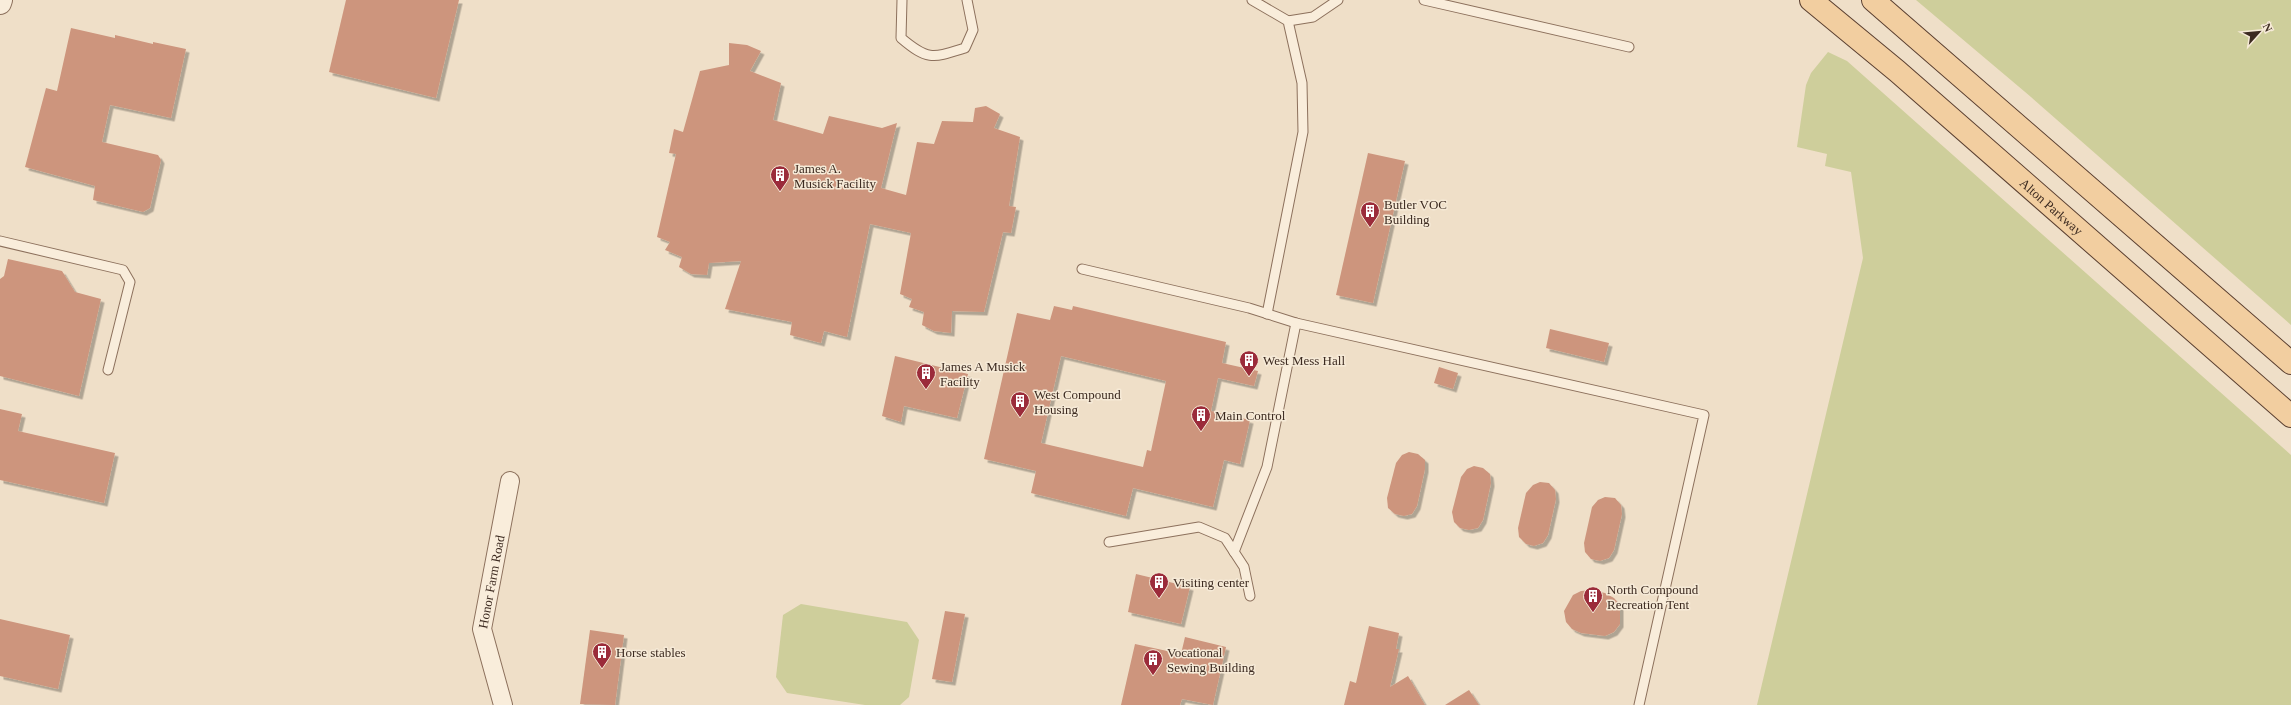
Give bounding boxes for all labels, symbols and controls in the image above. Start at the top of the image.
north arrow [2239,12,2279,52]
text: N [2261,21,2275,34]
place label: James A. Musick Facility [794,161,876,191]
building icon: James A. Musick Facility [769,164,791,192]
street label: Alton Parkway [2017,175,2086,238]
place label: Butler VOC Building [1384,197,1447,227]
building icon: Butler VOC Building [1359,200,1381,228]
building icon: West Mess Hall [1238,349,1260,377]
place label: West Mess Hall [1263,353,1345,368]
place label: James A Musick Facility [940,359,1026,389]
building icon: James A Musick Facility [915,362,937,390]
place label: West Compound Housing [1034,387,1121,417]
building icon: West Compound Housing [1009,390,1031,418]
building icon: Main Control [1190,404,1212,432]
place label: Main Control [1215,408,1286,423]
street label: Honor Farm Road [475,533,507,630]
building icon: Visiting center [1148,571,1170,599]
place label: Visiting center [1173,575,1250,590]
place label: North Compound Recreation Tent [1607,582,1699,612]
building icon: North Compound Recreation Tent [1582,585,1604,613]
building icon: Horse stables [591,641,613,669]
place label: Horse stables [616,645,686,660]
place label: Vocational Sewing Building [1167,645,1255,675]
building icon: Vocational Sewing Building [1142,648,1164,676]

